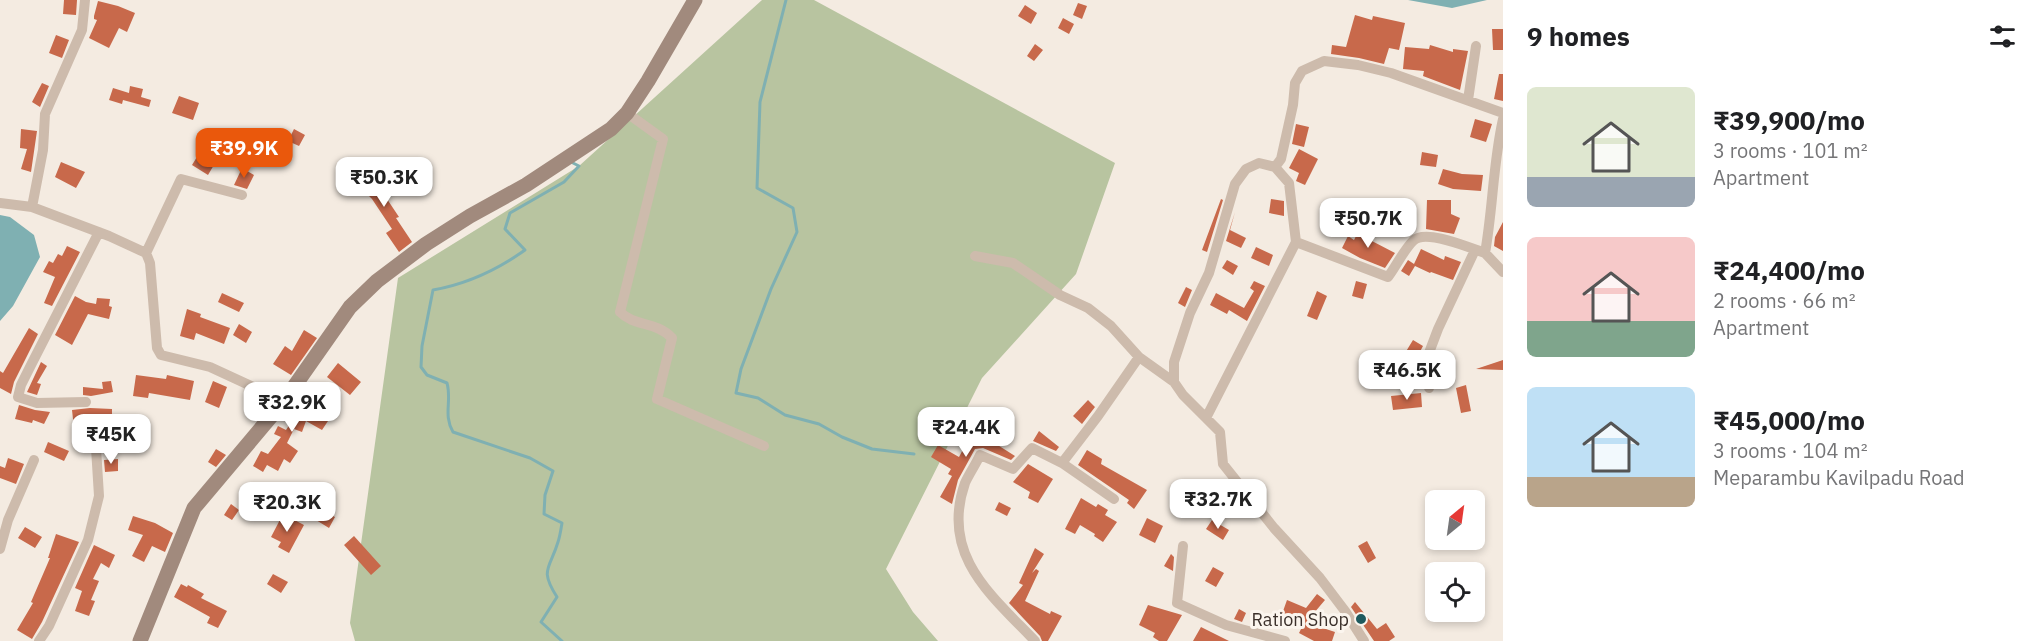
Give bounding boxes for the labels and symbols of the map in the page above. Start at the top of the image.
pin: ₹39.9K [195,128,293,179]
pin: ₹50.3K [335,157,433,208]
pin: ₹50.7K [1319,198,1417,249]
pin: ₹46.5K [1358,350,1456,401]
pin: ₹32.9K [243,382,341,433]
pin: ₹24.4K [917,407,1015,458]
pin: ₹45K [75,414,147,465]
pin: ₹32.7K [1169,479,1267,530]
pin: ₹20.3K [238,482,336,533]
north arrow [1425,490,1485,550]
place label: Ration Shop [1251,608,1349,631]
marker: Ration Shop [1354,612,1368,626]

